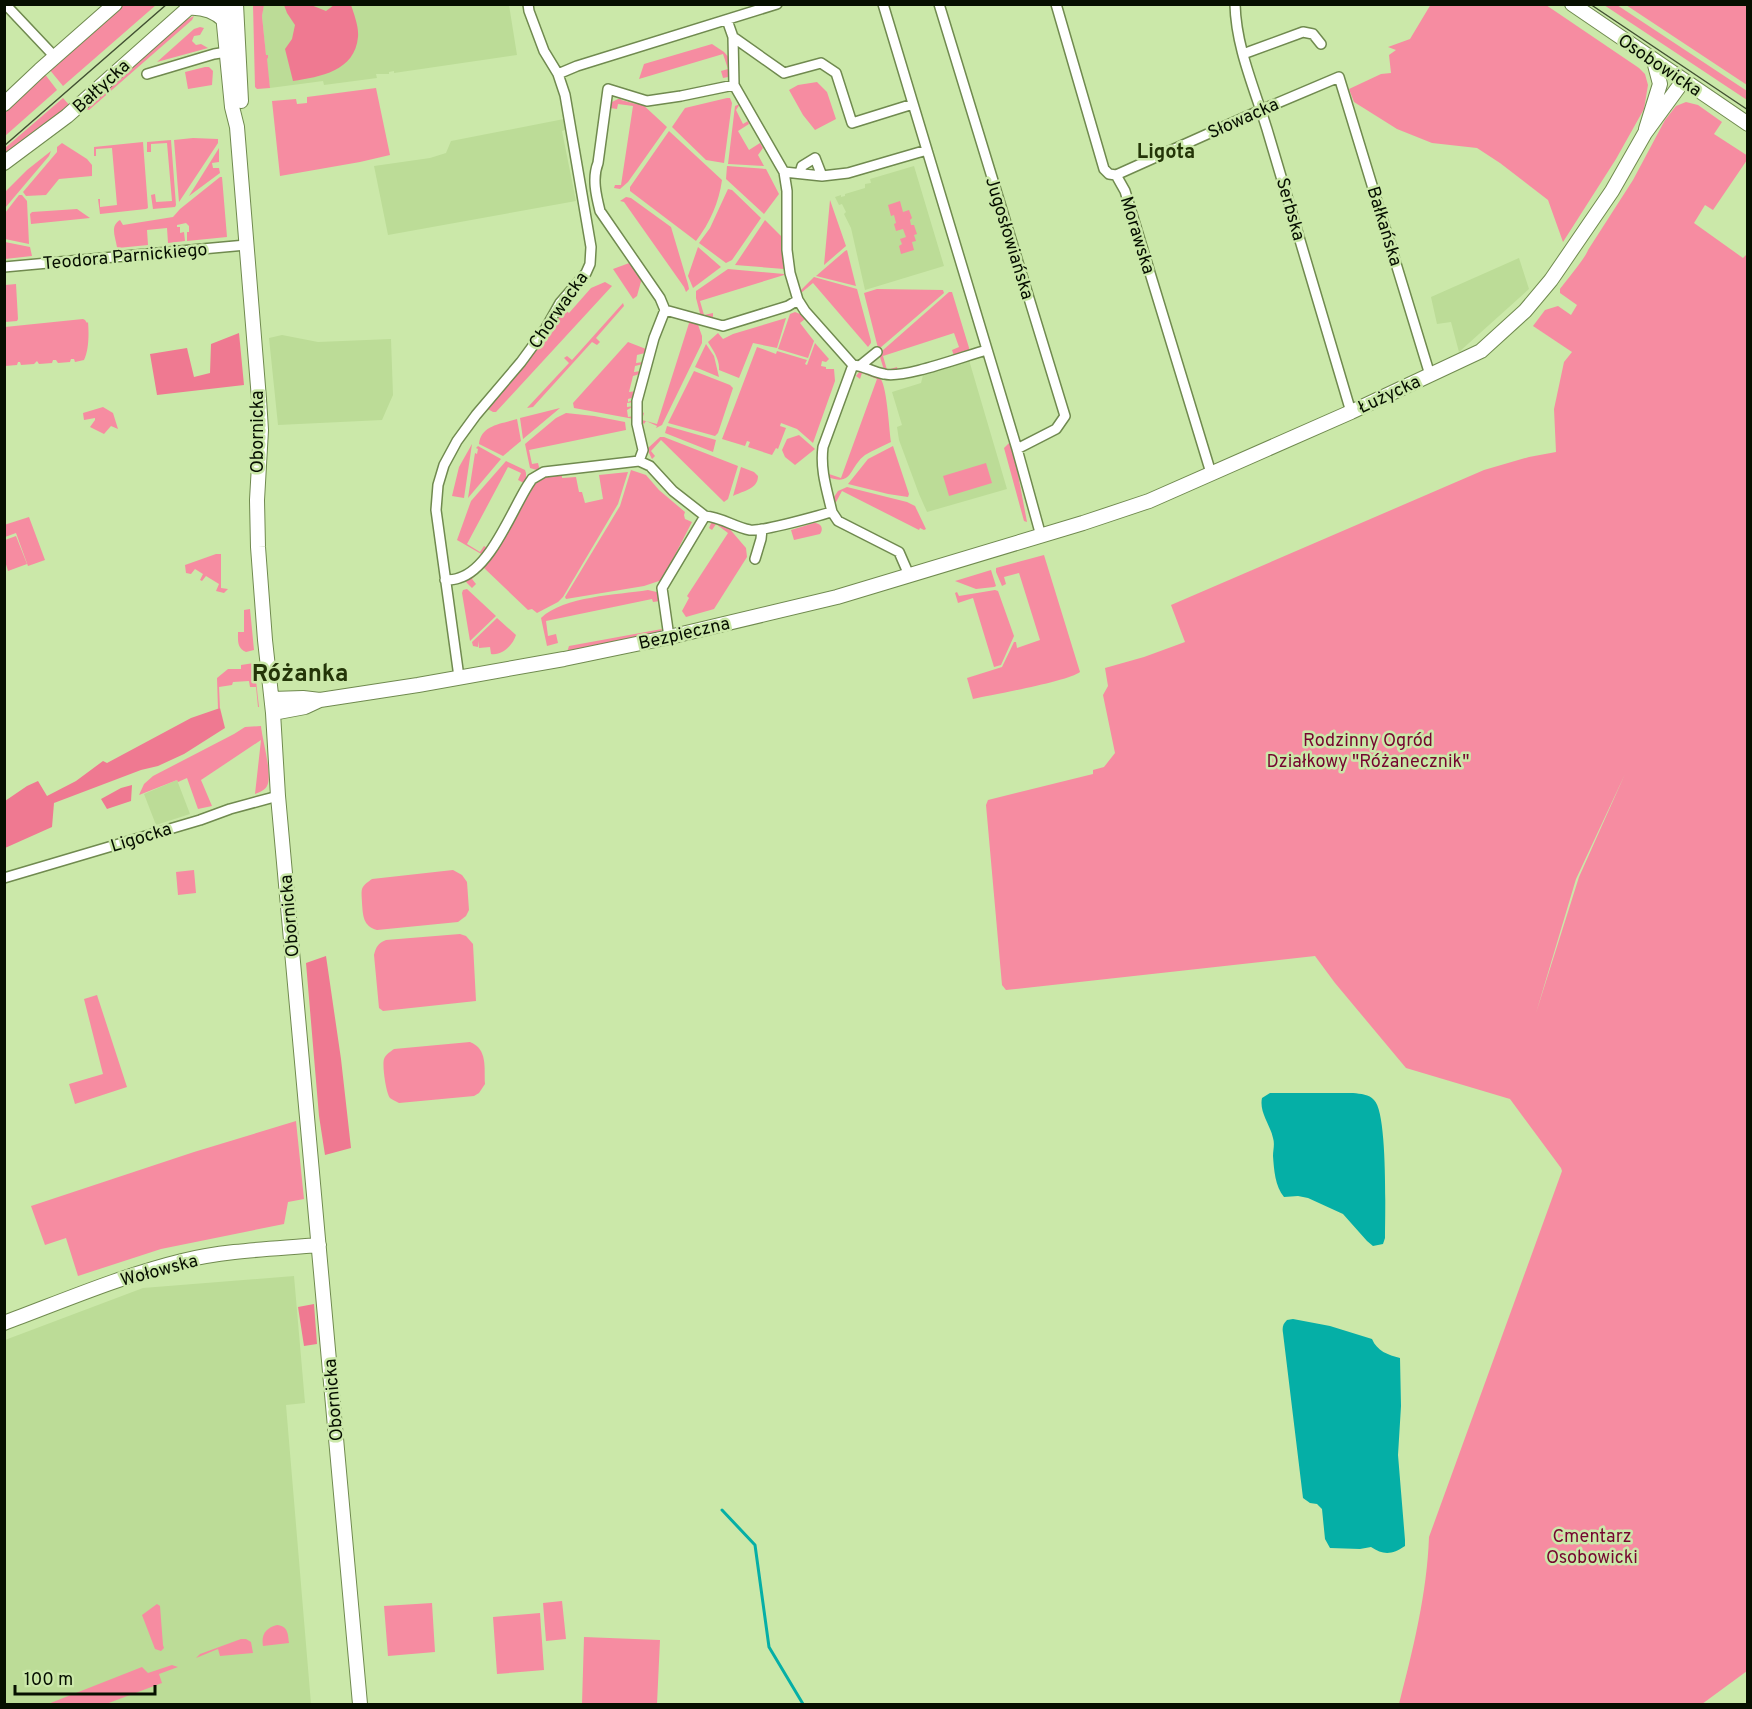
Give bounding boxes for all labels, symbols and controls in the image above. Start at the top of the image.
street label: Osobowicka [1613,30,1705,103]
street label: Bałtycka [68,55,136,119]
street label: Słowacka [1204,94,1283,145]
district label: Ligota [1137,140,1195,166]
street label: Jugosłowiańska [979,174,1038,303]
street label: Serbska [1270,175,1309,243]
street label: Bałkańska [1361,184,1407,269]
street label: Morawska [1114,194,1159,277]
street label: Teodora Parnickiego [42,239,208,276]
street label: Chorwacka [524,268,594,354]
street label: Łużycka [1355,371,1425,420]
street label: Obornicka [247,391,270,473]
street label: Bezpieczna [636,613,732,656]
district label: Różanka [252,660,348,690]
park label: Rodzinny Ogród Działkowy "Różanecznik" [1267,730,1469,774]
street label: Ligocka [108,818,175,859]
street label: Obornicka [275,874,306,958]
street label: Wołowska [118,1250,201,1293]
street label: Obornicka [319,1358,350,1442]
park label: Cmentarz Osobowicki [1546,1526,1638,1570]
scale bar [15,1658,154,1696]
text: 100 m [24,1669,73,1692]

